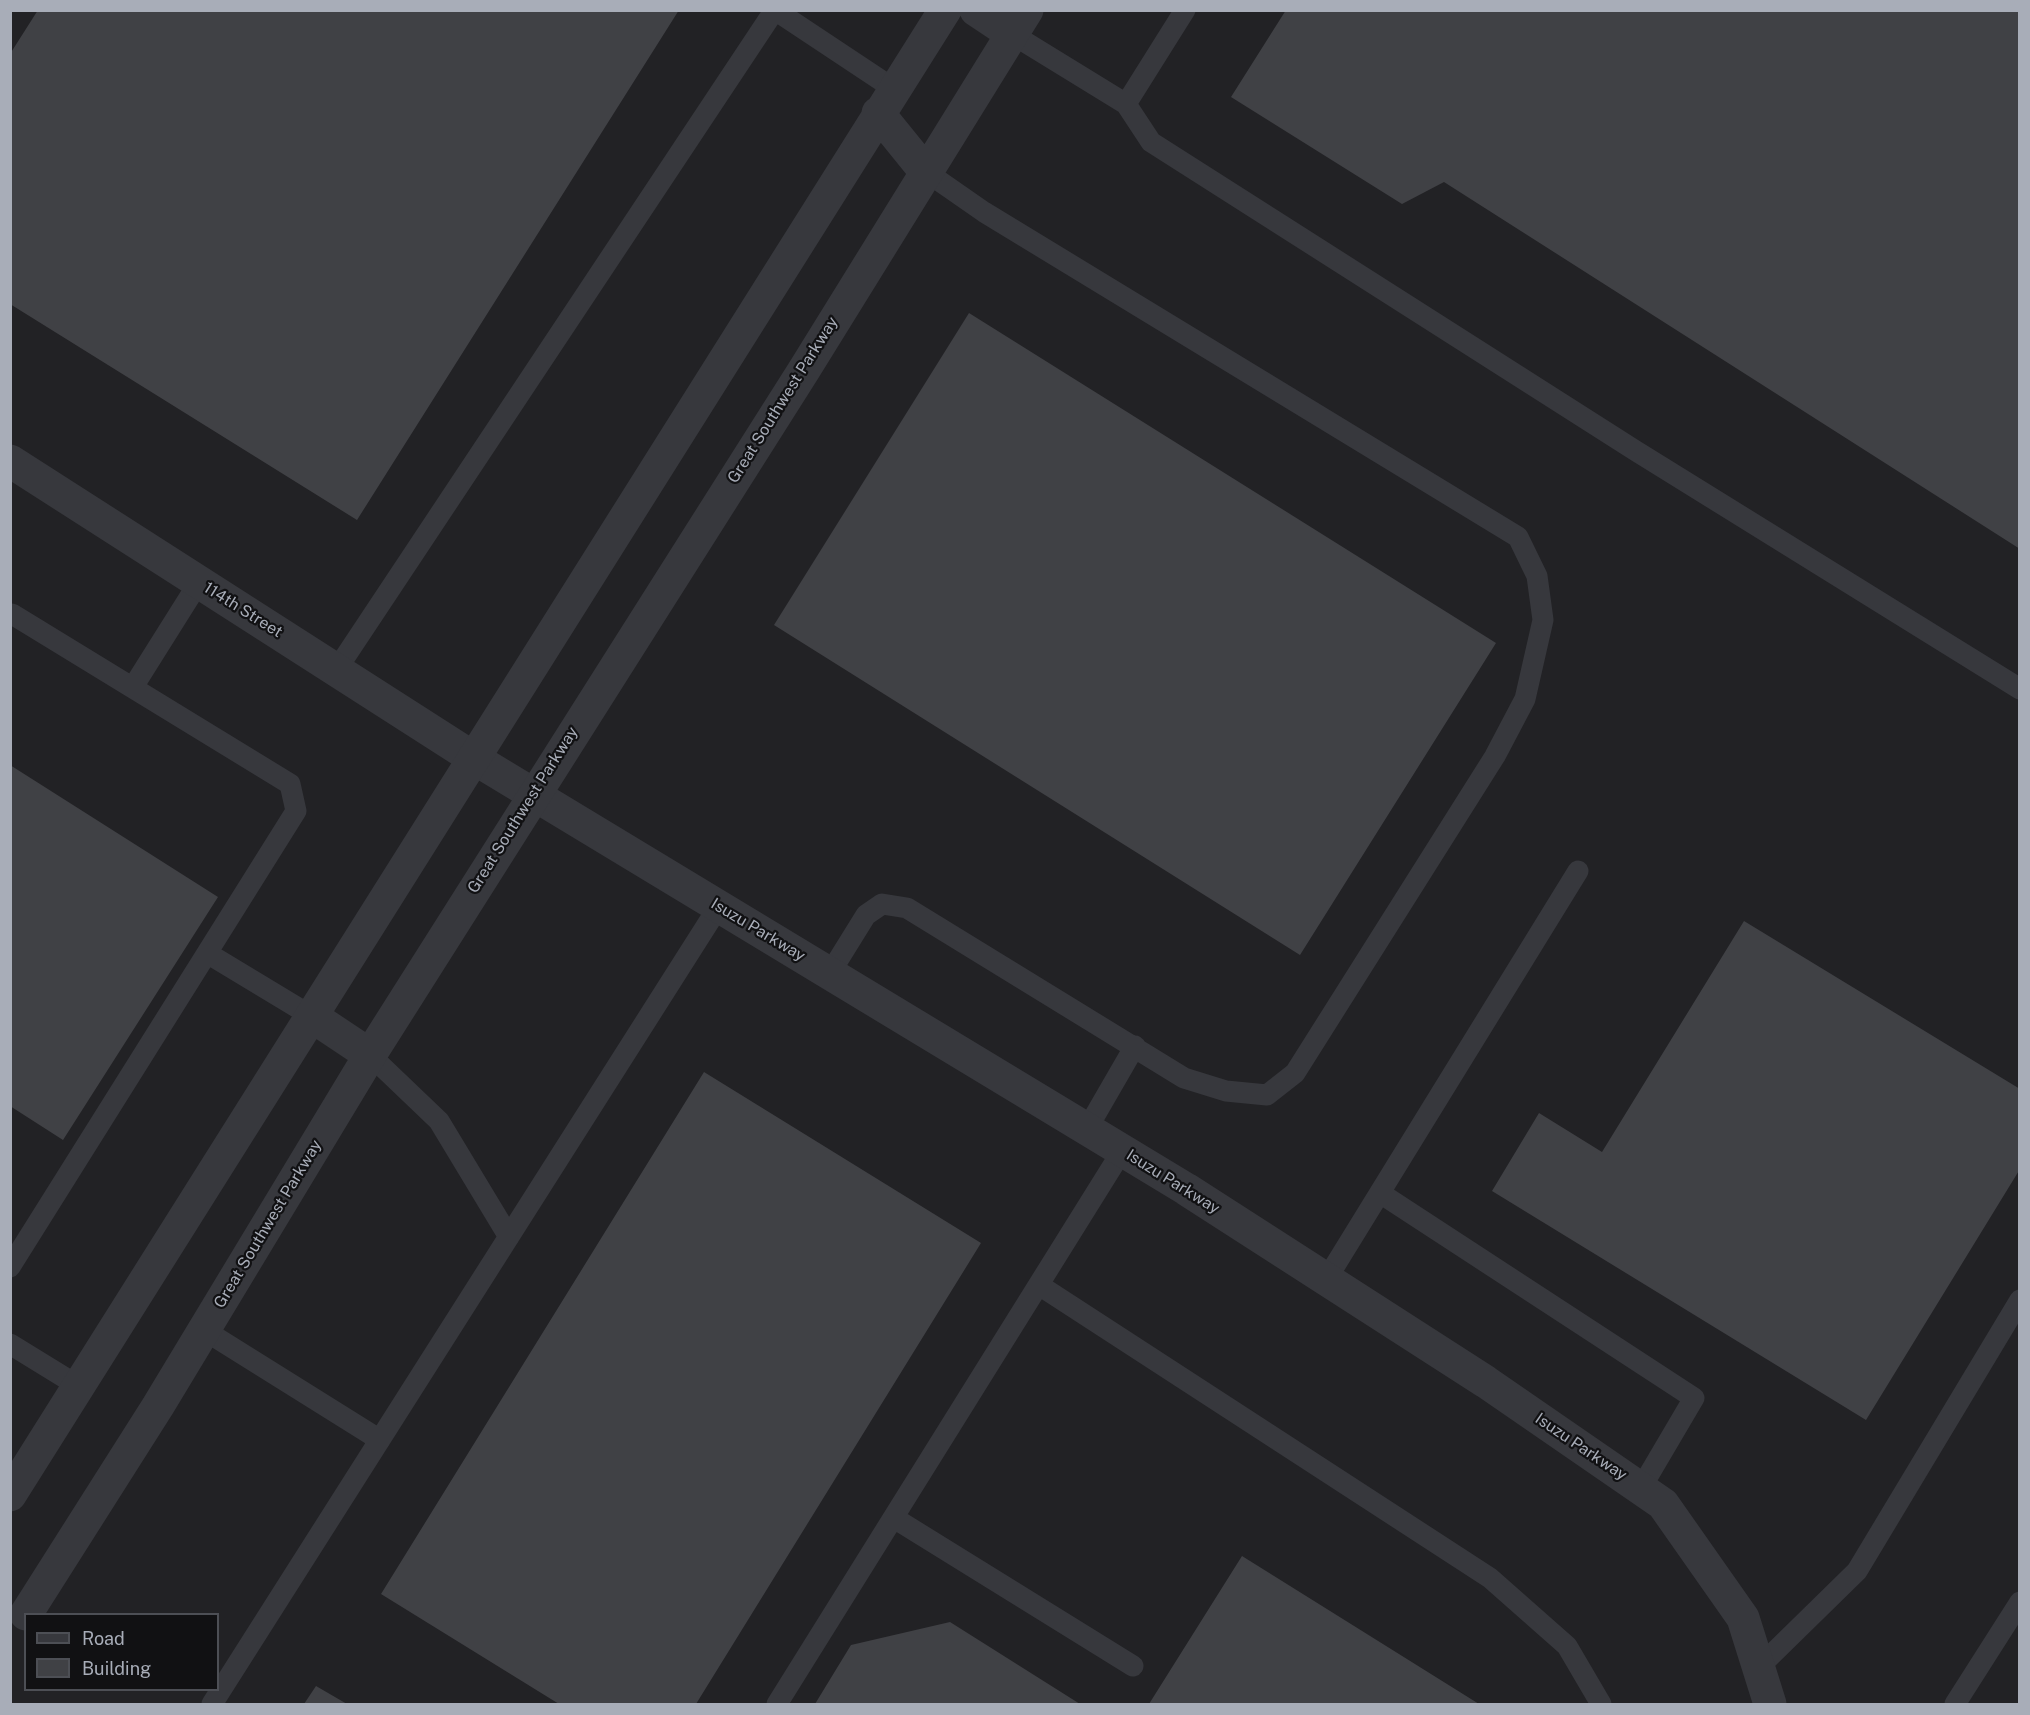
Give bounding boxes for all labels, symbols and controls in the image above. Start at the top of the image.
street label: Great Southwest Parkway [724,313,842,487]
street label: 114th Street [200,578,286,642]
street label: Great Southwest Parkway [464,723,582,897]
street label: Isuzu Parkway [707,894,809,966]
street label: Great Southwest Parkway [210,1136,326,1312]
street label: Isuzu Parkway [1123,1146,1223,1218]
street label: Isuzu Parkway [1531,1409,1631,1485]
legend [24,1613,219,1691]
text: Road [82,1628,125,1649]
text: Building [82,1658,151,1679]

